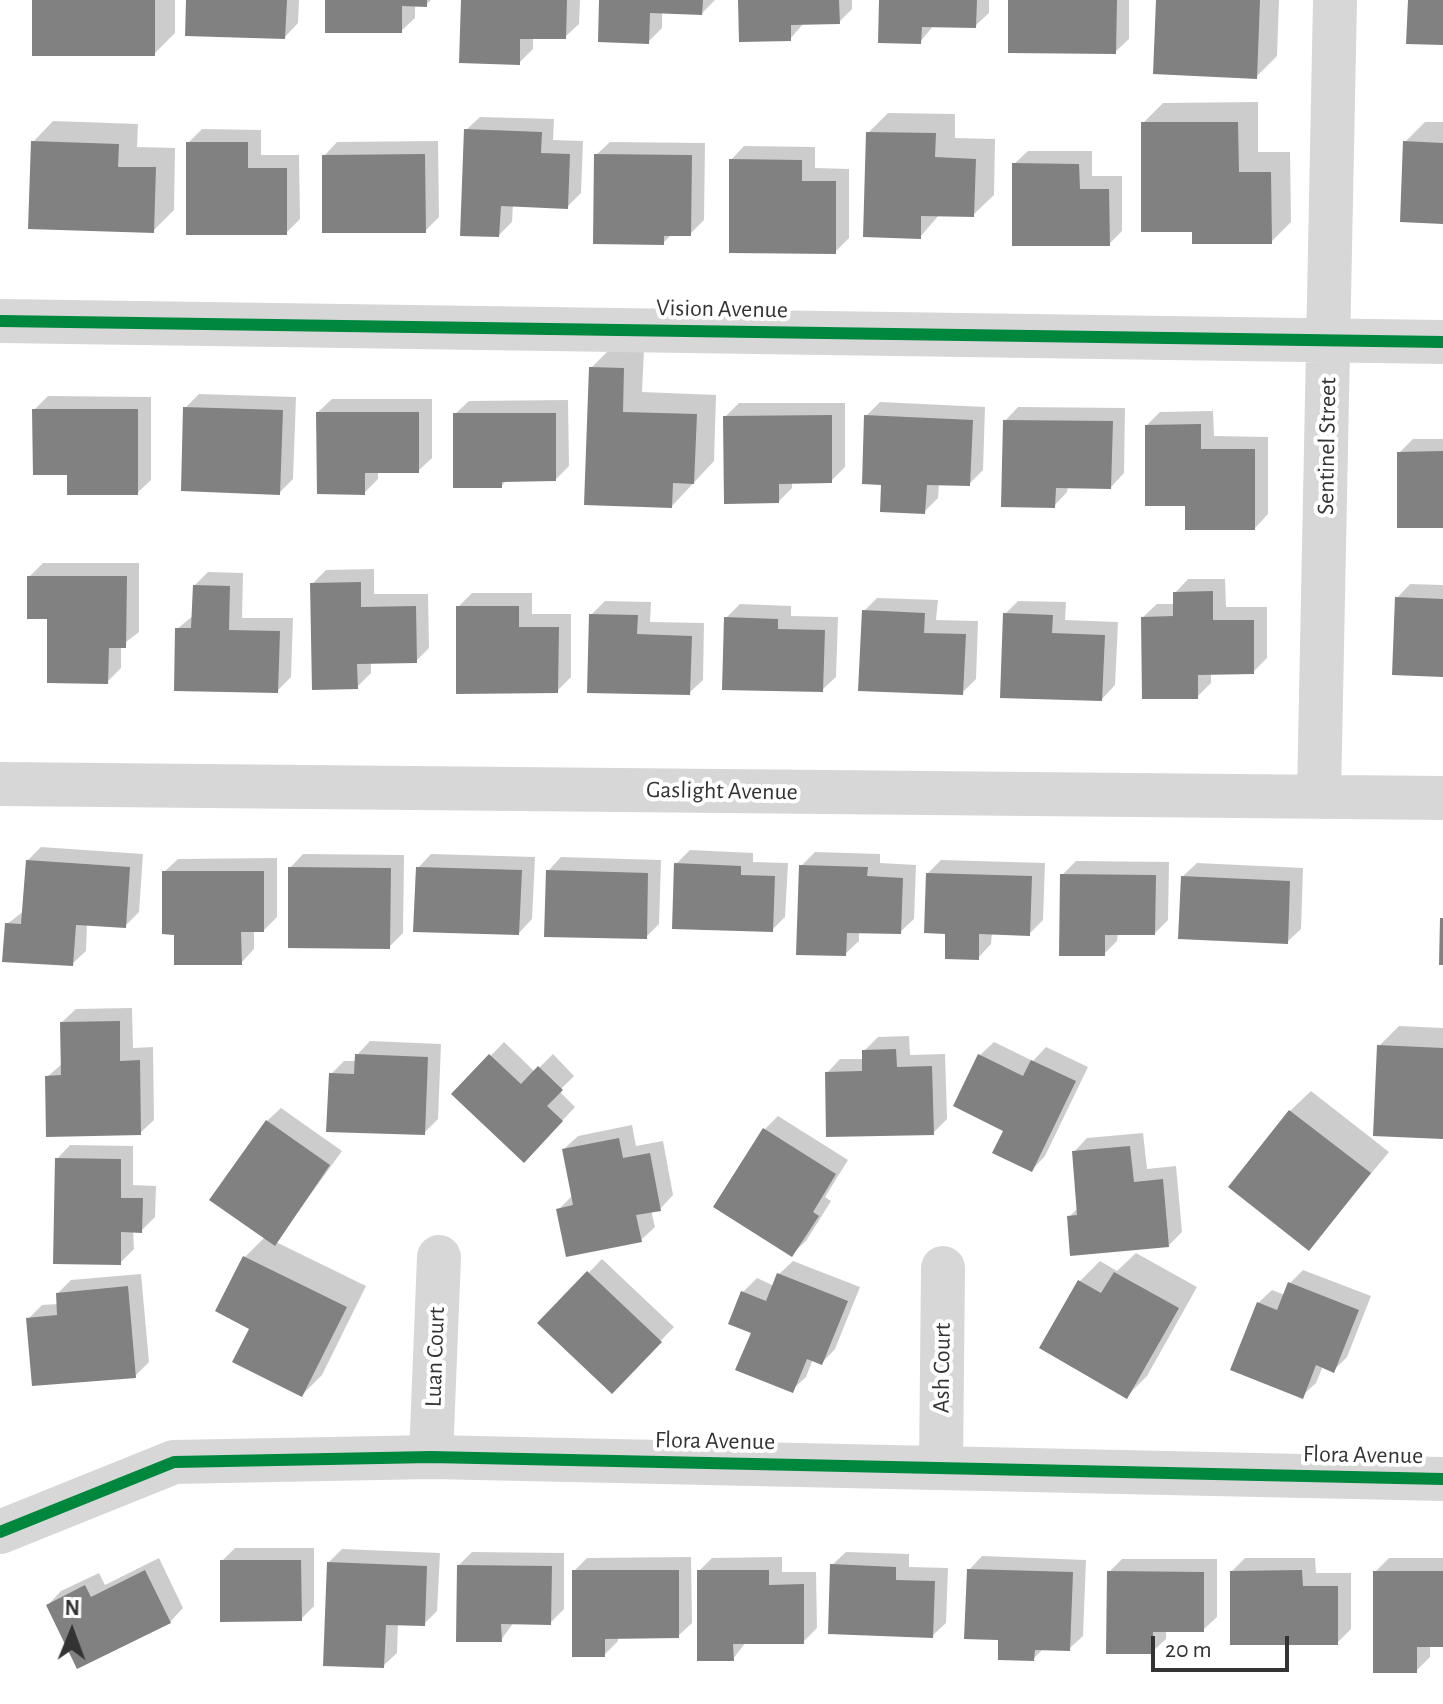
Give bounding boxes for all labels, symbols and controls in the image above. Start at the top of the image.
street label: Vision Avenue [656,293,788,325]
street label: Sentinel Street [1311,377,1343,515]
street label: Gaslight Avenue [646,775,798,807]
street label: Luan Court [419,1306,451,1408]
street label: Ash Court [927,1323,957,1413]
street label: Flora Avenue [655,1426,775,1456]
street label: Flora Avenue [1303,1440,1423,1470]
north arrow [32,1592,112,1672]
text: N [65,1597,80,1619]
scale bar [1155,1620,1293,1670]
text: 20 m [1165,1638,1212,1662]

